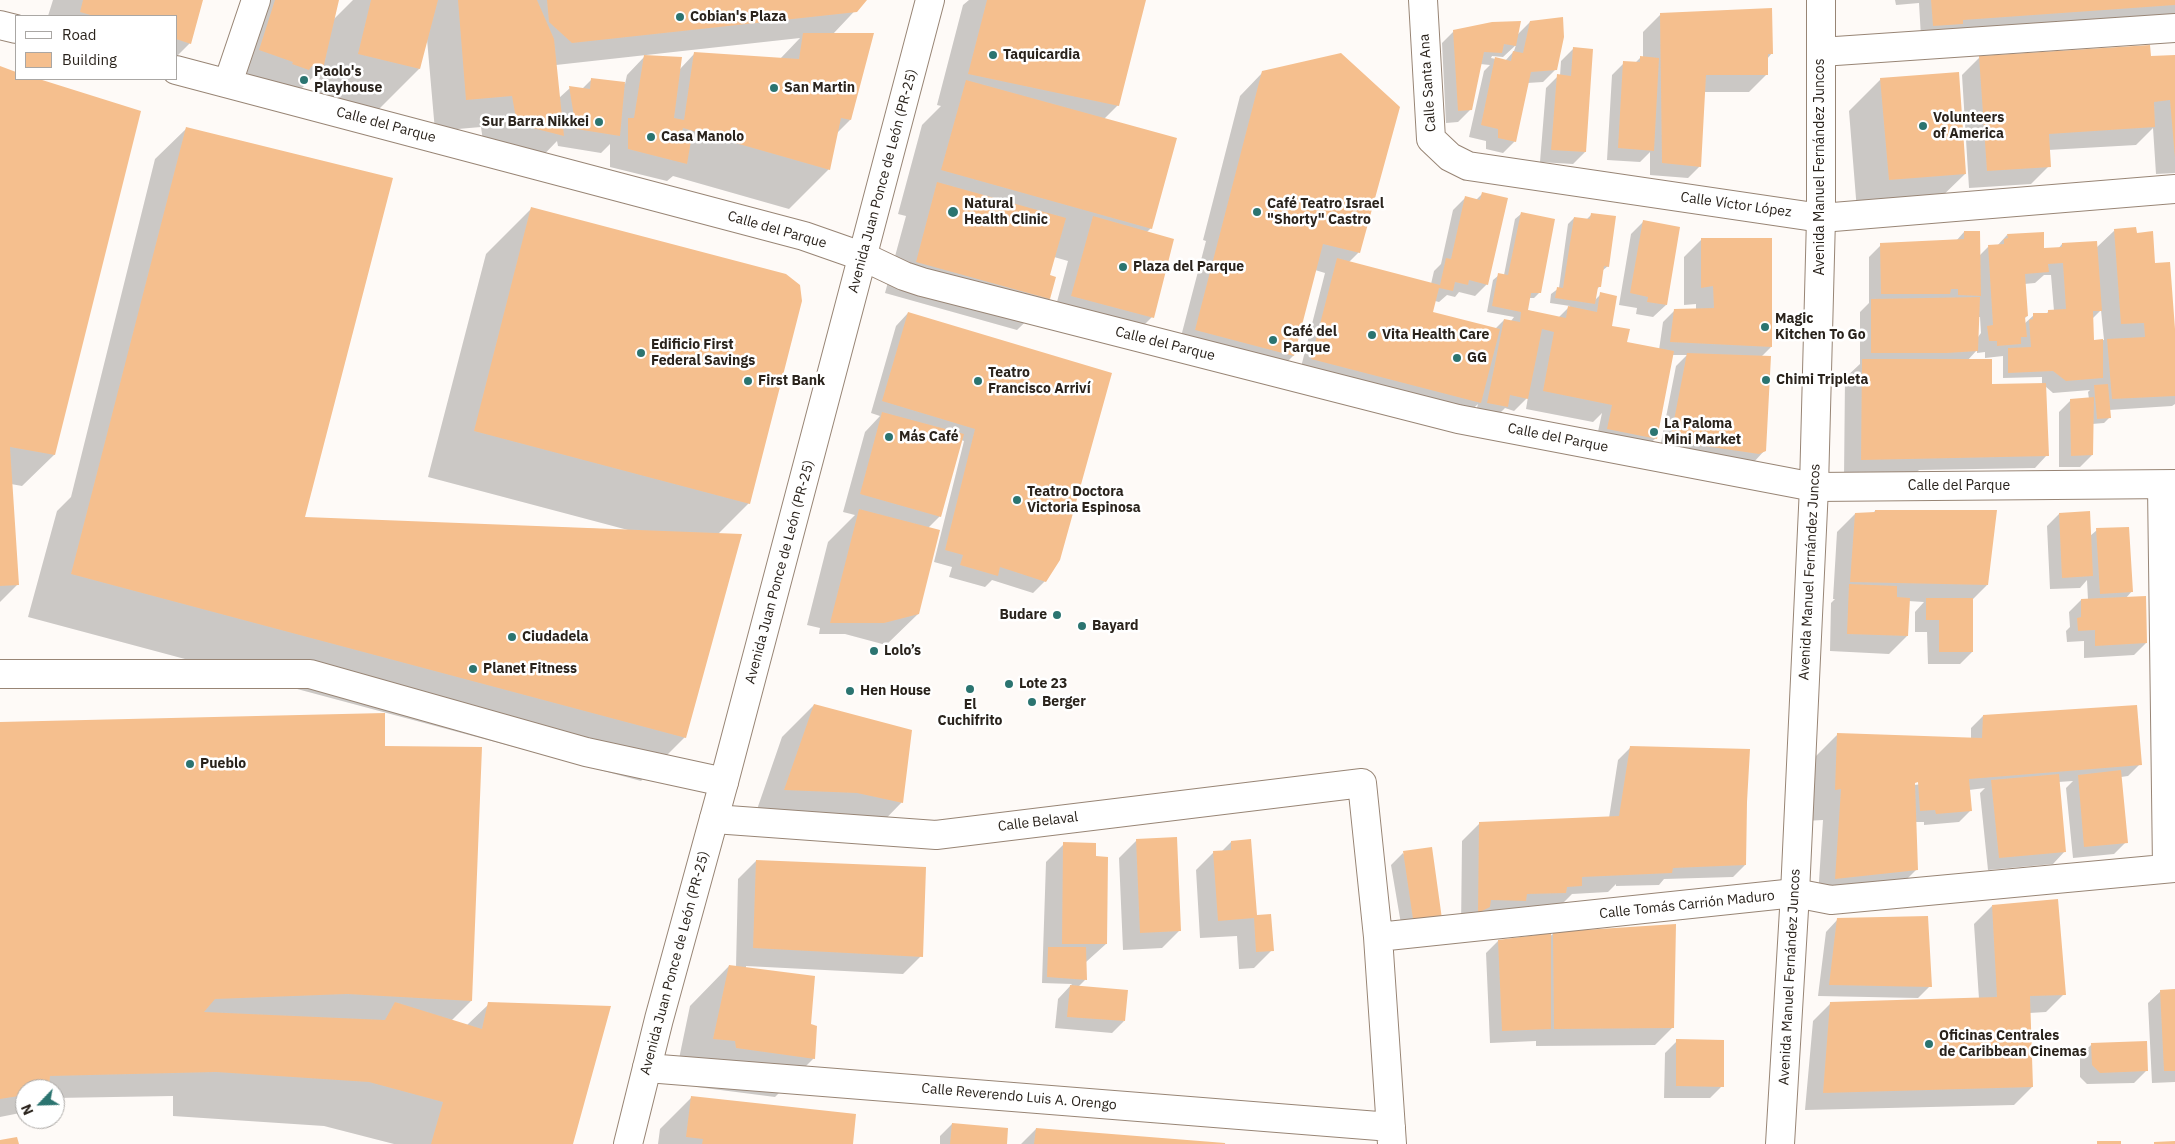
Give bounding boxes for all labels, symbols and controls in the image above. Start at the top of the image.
place label: Cobian's Plaza [690,9,786,25]
marker: Cobian's Plaza [674,11,686,23]
legend [15,15,178,80]
text: Road [62,25,97,44]
street label: Calle Santa Ana [1416,33,1440,133]
place label: Taquicardia [1003,47,1080,63]
marker: Taquicardia [987,49,999,61]
text: Building [62,50,117,69]
street label: Avenida Manuel Fernández Juncos [1812,59,1828,275]
place label: Paolo's Playhouse [314,64,382,96]
street label: Avenida Juan Ponce de León (PR-25) [845,67,921,295]
marker: Paolo's Playhouse [298,74,310,86]
place label: San Martin [784,80,855,96]
marker: San Martin [768,82,780,94]
street label: Calle del Parque [334,104,438,146]
place label: Volunteers of America [1933,110,2004,142]
place label: Sur Barra Nikkei [481,114,589,130]
marker: Sur Barra Nikkei [593,116,605,128]
marker: Volunteers of America [1917,120,1929,132]
place label: Casa Manolo [661,129,744,145]
marker: Casa Manolo [645,131,657,143]
street label: Calle Víctor López [1679,189,1793,221]
place label: Natural Health Clinic [964,196,1048,228]
place label: Café Teatro Israel "Shorty" Castro [1267,196,1384,228]
marker: Natural Health Clinic [946,205,960,219]
marker: Café Teatro Israel "Shorty" Castro [1251,206,1263,218]
street label: Calle del Parque [726,208,828,252]
place label: Plaza del Parque [1133,259,1244,275]
marker: Plaza del Parque [1117,261,1129,273]
place label: Magic Kitchen To Go [1775,311,1866,344]
marker: Magic Kitchen To Go [1759,321,1771,333]
street label: Calle del Parque [1113,323,1217,365]
place label: Café del Parque [1283,324,1337,357]
place label: Vita Health Care [1382,327,1489,343]
marker: Vita Health Care [1366,329,1378,341]
marker: Café del Parque [1267,334,1279,346]
place label: Edificio First Federal Savings [651,337,755,370]
marker: Edificio First Federal Savings [635,347,647,359]
place label: GG [1467,350,1487,366]
marker: GG [1451,352,1463,364]
place label: Teatro Francisco Arriví [988,365,1091,398]
place label: Chimi Tripleta [1776,372,1868,388]
place label: First Bank [758,373,825,389]
marker: Chimi Tripleta [1760,374,1772,386]
marker: First Bank [742,375,754,387]
marker: Teatro Francisco Arriví [972,375,984,387]
place label: La Paloma Mini Market [1664,416,1741,448]
street label: Calle del Parque [1506,420,1610,456]
marker: La Paloma Mini Market [1648,426,1660,438]
place label: Más Café [899,429,959,445]
marker: Más Café [883,431,895,443]
street label: Avenida Juan Ponce de León (PR-25) [742,458,818,686]
street label: Avenida Manuel Fernández Juncos [1796,463,1824,681]
street label: Calle del Parque [1908,478,2010,494]
place label: Teatro Doctora Victoria Espinosa [1027,484,1141,516]
marker: Teatro Doctora Victoria Espinosa [1011,494,1023,506]
place label: Budare [999,607,1047,623]
marker: Budare [1051,609,1063,621]
place label: Bayard [1092,618,1139,634]
marker: Bayard [1076,620,1088,632]
place label: Ciudadela [522,629,589,645]
marker: Ciudadela [506,631,518,643]
place label: Lolo’s [884,643,921,659]
marker: Lolo’s [868,645,880,657]
place label: Planet Fitness [483,661,577,677]
marker: Planet Fitness [467,663,479,675]
place label: Lote 23 [1019,676,1067,692]
marker: Lote 23 [1003,678,1015,690]
place label: Hen House [860,683,931,699]
marker: El Cuchifrito [964,683,976,695]
marker: Hen House [844,685,856,697]
place label: Berger [1042,694,1086,710]
marker: Berger [1026,696,1038,708]
place label: El Cuchifrito [938,697,1002,730]
place label: Pueblo [200,756,246,772]
marker: Pueblo [184,758,196,770]
street label: Calle Belaval [997,809,1079,835]
street label: Avenida Juan Ponce de León (PR-25) [637,849,713,1077]
street label: Avenida Manuel Fernández Juncos [1776,868,1804,1086]
street label: Calle Tomás Carrión Maduro [1598,887,1776,923]
place label: Oficinas Centrales de Caribbean Cinemas [1939,1028,2087,1060]
marker: Oficinas Centrales de Caribbean Cinemas [1923,1038,1935,1050]
north arrow [15,1079,65,1129]
street label: Calle Reverendo Luis A. Orengo [921,1080,1117,1114]
text: N [17,1101,37,1118]

